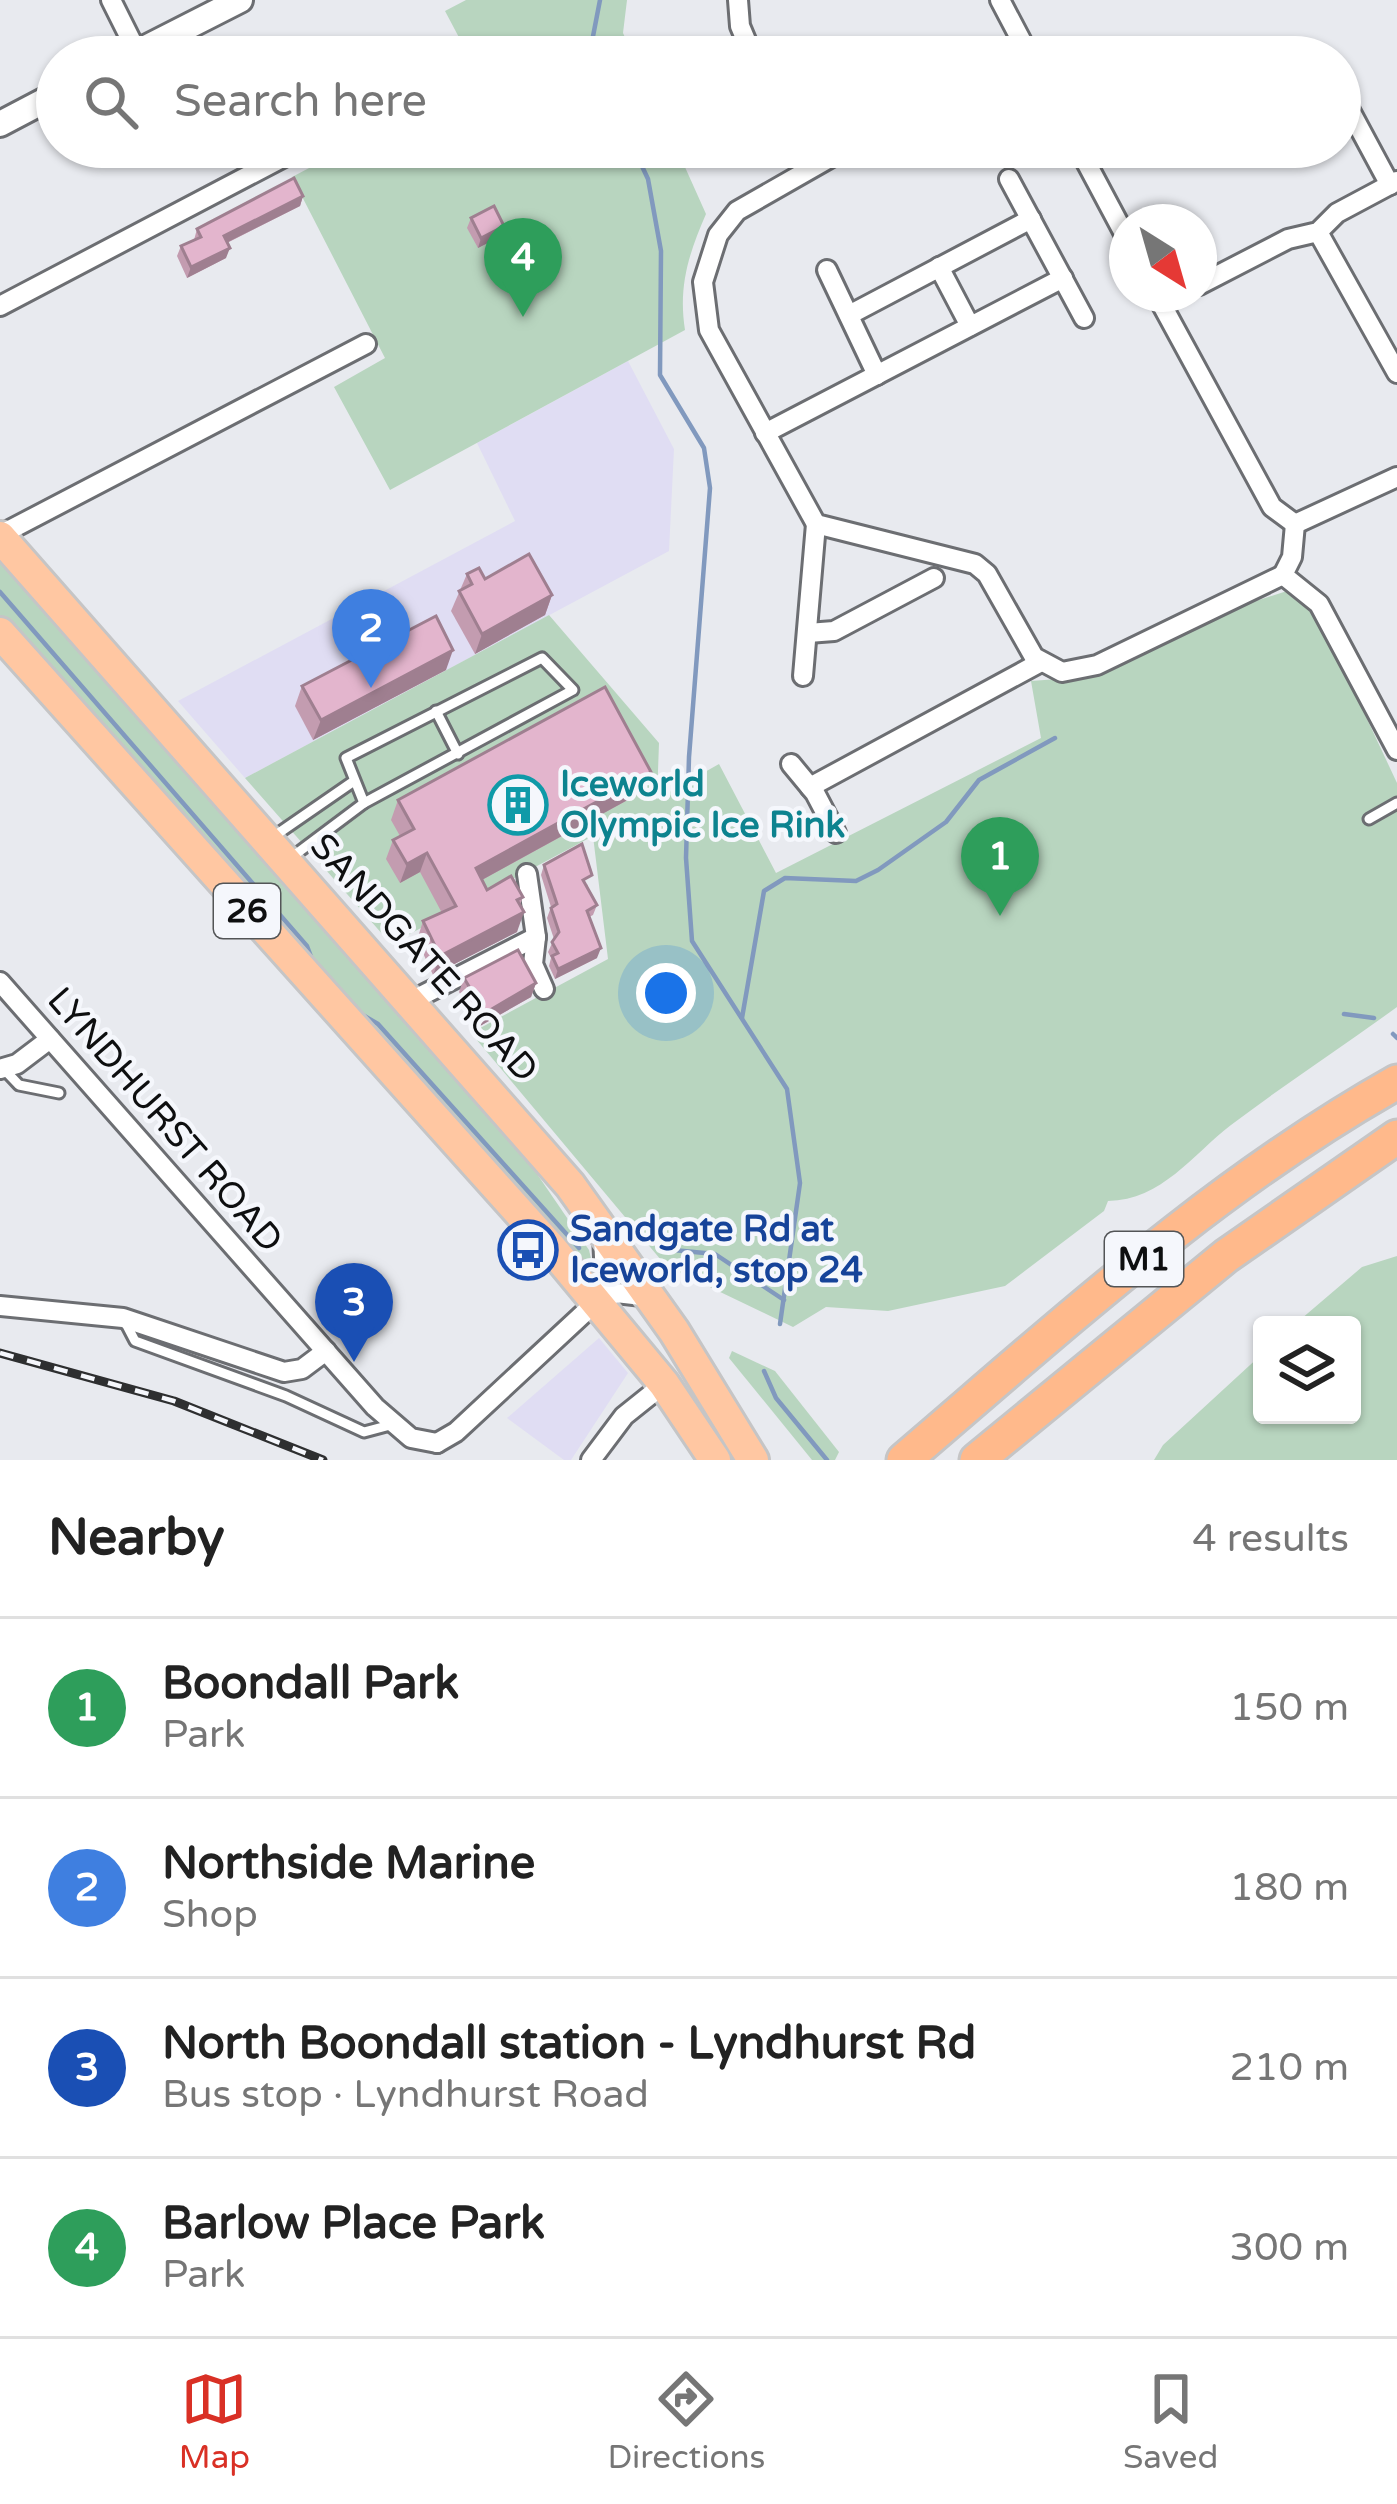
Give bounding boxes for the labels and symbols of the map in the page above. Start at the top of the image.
north arrow [1109,204,1217,312]
pin: 4 [484,218,562,317]
pin: 2 [332,589,410,688]
place label: Iceworld Olympic Ice Rink [560,763,845,847]
building icon: Iceworld Olympic Ice Rink [487,774,549,836]
pin: 1 [961,817,1039,916]
street label: SANDGATE ROAD [301,825,547,1091]
road number: 26 [214,884,280,938]
your location [636,963,696,1023]
street label: LYNDHURST ROAD [38,979,292,1261]
place label: Sandgate Rd at Iceworld, stop 24 [570,1208,864,1292]
bus stop icon: Sandgate Rd at Iceworld, stop 24 [497,1219,559,1281]
road number: M1 [1105,1232,1183,1286]
pin: 3 [315,1263,393,1362]

